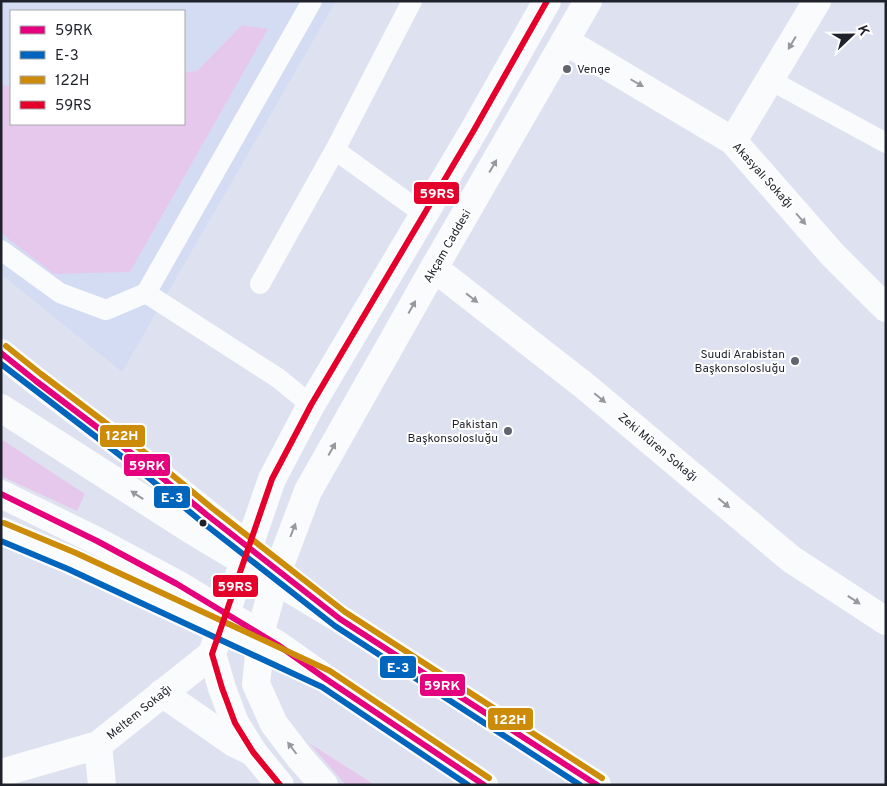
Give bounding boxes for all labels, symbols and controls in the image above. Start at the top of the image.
legend [10,10,185,125]
north arrow [827,10,877,60]
text: 59RK [55,22,93,41]
text: K [853,23,872,39]
one-way arrow [788,37,797,50]
text: E-3 [55,47,79,66]
place label: Venge [577,62,610,78]
marker: Venge [561,63,573,75]
text: 122H [55,72,89,91]
one-way arrow [631,79,644,88]
text: 59RS [55,97,92,116]
street label: Akasyalı Sokağı [728,139,796,212]
one-way arrow [488,160,497,173]
line badge: 59RS [413,181,460,205]
text: 59RS [419,186,455,203]
street label: Akçam Caddesi [420,207,475,286]
one-way arrow [795,212,807,224]
one-way arrow [465,293,478,304]
one-way arrow [407,301,416,314]
place label: Suudi Arabistan Başkonsolosluğu [695,347,785,377]
marker: Suudi Arabistan Başkonsolosluğu [789,355,801,367]
one-way arrow [593,393,606,404]
street label: Zeki Müren Sokağı [614,410,701,486]
place label: Pakistan Başkonsolosluğu [408,417,498,447]
line badge: 122H [99,424,146,448]
marker: Pakistan Başkonsolosluğu [502,425,514,437]
text: 122H [106,428,138,445]
one-way arrow [327,442,336,455]
line badge: 59RK [123,453,171,477]
text: 59RK [129,458,165,475]
line badge: E-3 [153,485,191,509]
text: E-3 [161,490,183,507]
one-way arrow [131,491,144,500]
one-way arrow [718,497,730,509]
unlabelled marker [198,518,208,528]
one-way arrow [289,522,297,537]
line badge: 59RS [212,574,259,598]
text: 59RS [217,579,253,596]
one-way arrow [848,596,861,605]
line badge: E-3 [379,655,417,679]
text: E-3 [387,660,409,677]
line badge: 59RK [419,673,466,697]
text: 59RK [424,678,460,695]
street label: Meltem Sokağı [104,682,176,744]
line badge: 122H [487,707,534,731]
text: 122H [494,712,526,729]
one-way arrow [287,741,297,755]

